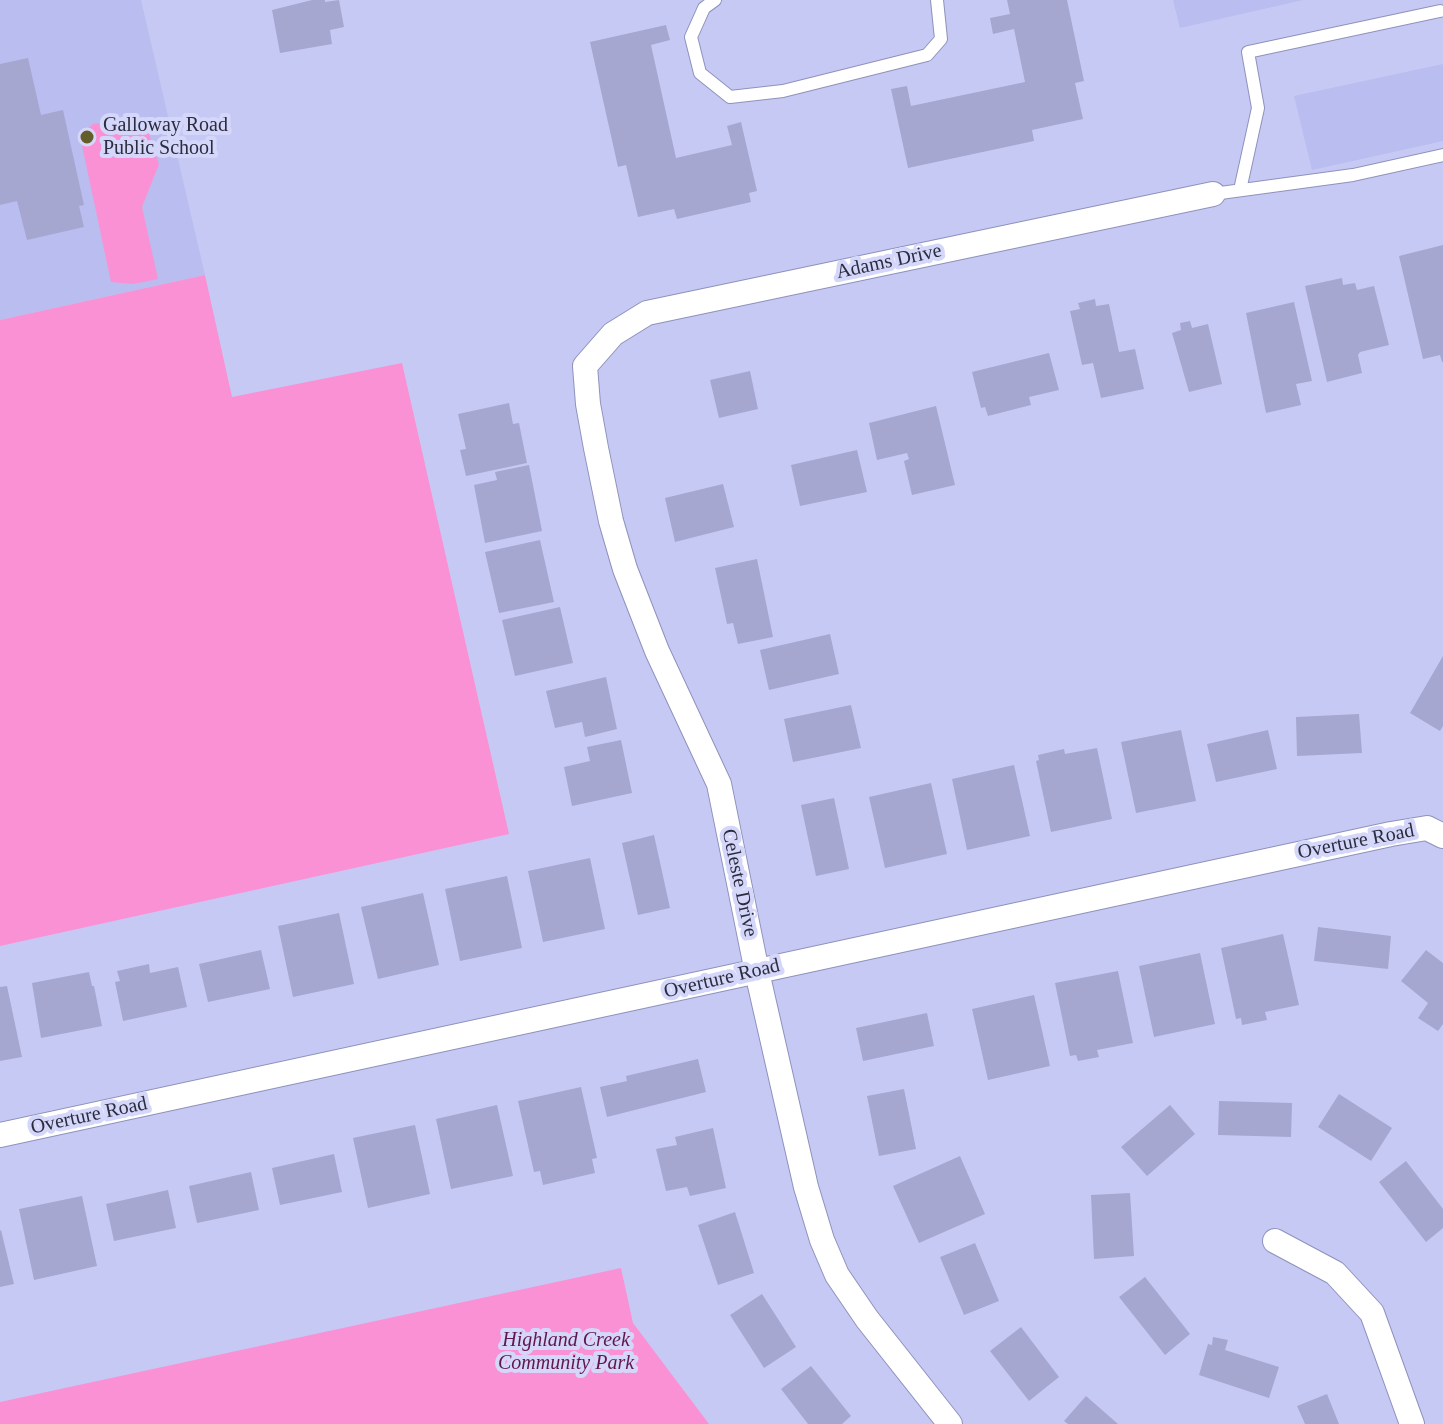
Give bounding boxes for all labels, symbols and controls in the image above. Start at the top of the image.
place label: Galloway Road Public School [103,114,228,161]
marker: Galloway Road Public School [78,128,96,146]
street label: Adams Drive [834,239,944,285]
street label: Overture Road [1296,819,1416,865]
street label: Celeste Drive [716,827,762,939]
street label: Overture Road [662,954,782,1004]
street label: Overture Road [29,1092,149,1140]
park label: Highland Creek Community Park [498,1329,634,1376]

